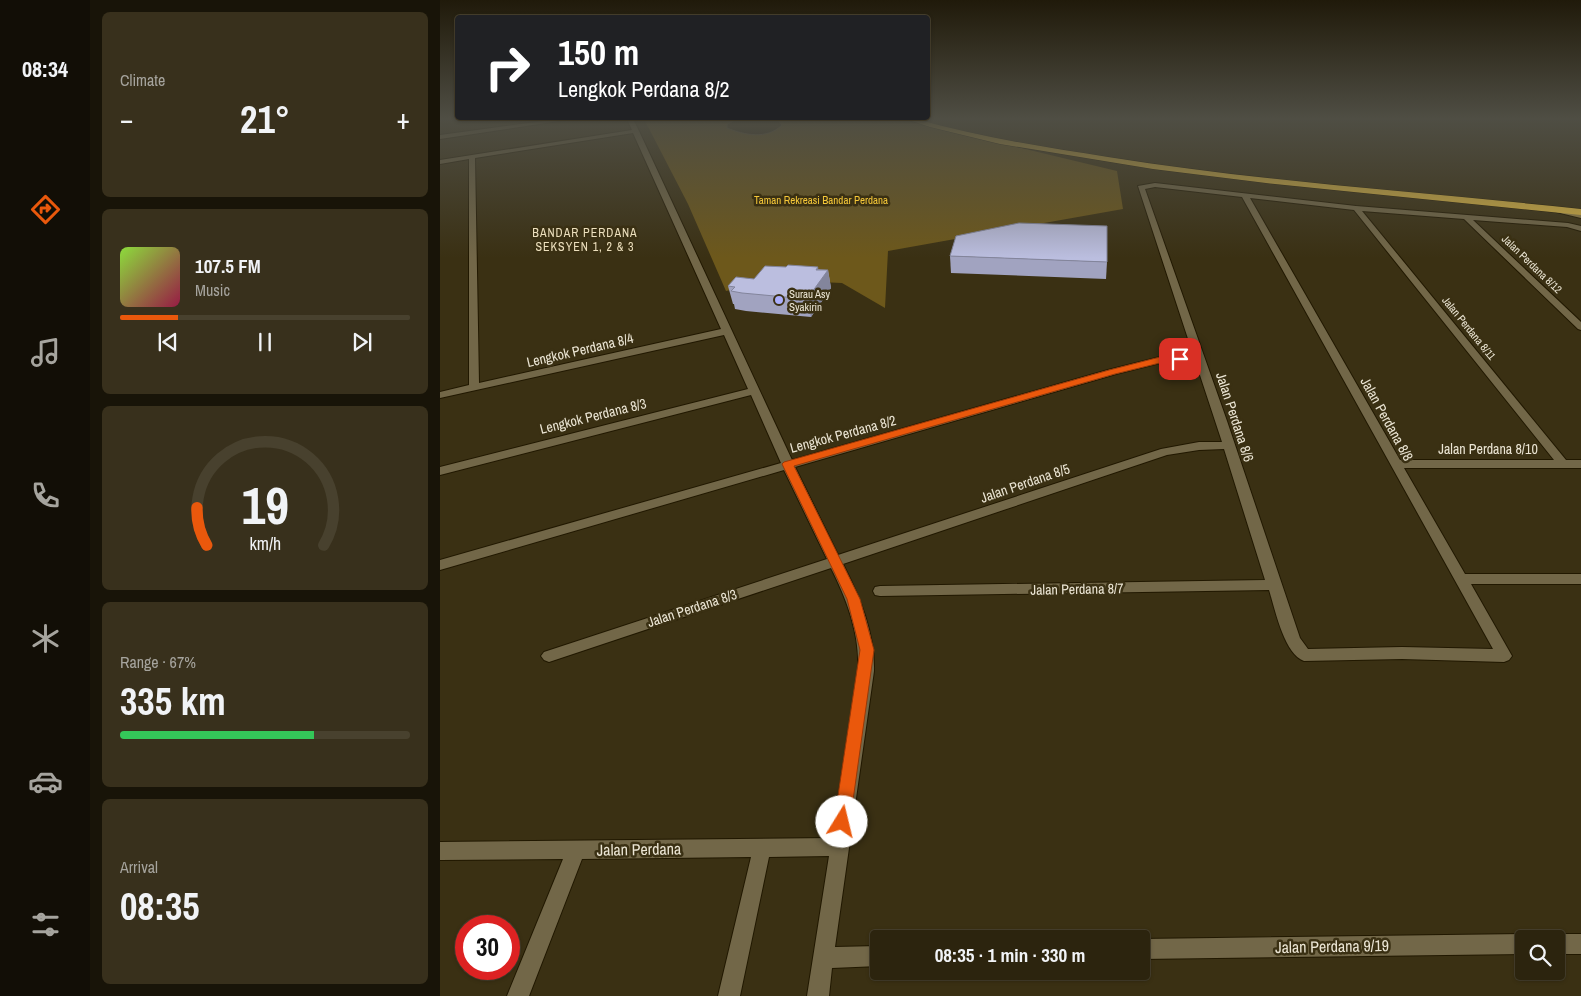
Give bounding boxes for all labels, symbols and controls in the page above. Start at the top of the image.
text: 150 m [558,29,639,76]
icon: right [475,35,540,100]
text: 08:34 [22,54,68,84]
text: Climate [120,69,165,91]
text: Lengkok Perdana 8/2 [558,74,730,104]
text: 21° [240,94,290,145]
text: − [120,100,133,138]
text: + [397,100,410,138]
icon: directions [28,192,63,227]
park label: Taman Rekreasi Bandar Perdana [754,193,888,207]
district label: BANDAR PERDANA SEKSYEN 1, 2 & 3 [532,225,638,255]
street label: Jalan Perdana 8/12 [1499,232,1565,296]
text: 107.5 FM [195,253,261,279]
text: Music [195,279,230,301]
place label: Surau Asy Syakirin [789,287,831,314]
street label: Jalan Perdana 8/11 [1439,293,1499,363]
marker: Surau Asy Syakirin [773,294,785,306]
icon: previous [154,328,182,356]
icon: pause [251,328,279,356]
icon: next [348,328,376,356]
street label: Lengkok Perdana 8/4 [525,329,636,371]
icon: music [28,335,63,370]
pin [1159,338,1201,380]
icon: arrive [1166,345,1194,373]
street label: Jalan Perdana 8/6 [1212,370,1258,464]
street label: Jalan Perdana 8/8 [1357,374,1417,464]
street label: Lengkok Perdana 8/3 [538,394,648,438]
street label: Lengkok Perdana 8/2 [788,411,898,457]
street label: Jalan Perdana 8/10 [1438,440,1538,458]
street label: Jalan Perdana 8/5 [978,459,1072,507]
text: 19 [241,470,289,540]
icon: phone [28,478,63,513]
text: km/h [249,532,281,556]
street label: Jalan Perdana 8/7 [1030,579,1124,599]
street label: Jalan Perdana 8/3 [645,585,739,631]
icon: climate [28,621,63,656]
text: Range · 67% [120,651,196,673]
text: 335 km [120,676,226,727]
icon: car [28,764,63,799]
position arrow [815,795,867,847]
street label: Jalan Perdana [597,837,682,861]
text: Arrival [120,856,158,878]
text: 08:35 [120,881,200,932]
icon: filters [28,907,63,942]
speed limit sign: 30 [455,915,520,980]
map controls [1515,930,1565,980]
button: search [1515,930,1565,980]
street label: Jalan Perdana 9/19 [1275,934,1389,958]
text: 08:35 · 1 min · 330 m [935,942,1085,968]

